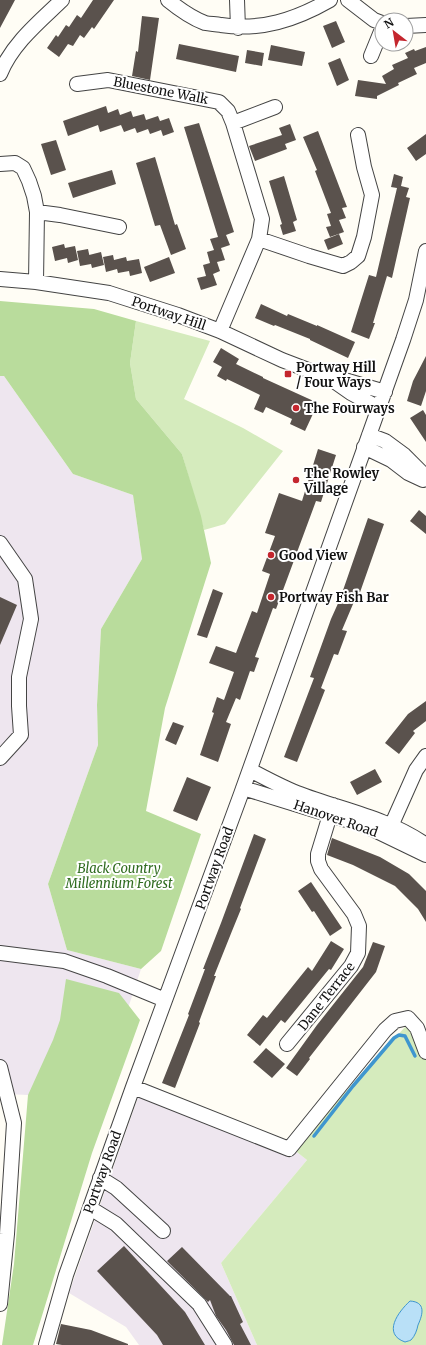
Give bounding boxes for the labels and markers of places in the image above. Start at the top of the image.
place label: Portway Hill / Four Ways [296,359,376,391]
marker: Portway Hill / Four Ways [283,369,293,379]
place label: The Fourways [304,400,395,417]
marker: The Fourways [291,403,301,413]
place label: The Rowley Village [303,465,379,497]
marker: The Rowley Village [291,475,301,485]
place label: Good View [279,547,348,564]
marker: Good View [266,550,276,560]
place label: Portway Fish Bar [279,589,389,606]
marker: Portway Fish Bar [266,592,276,602]

